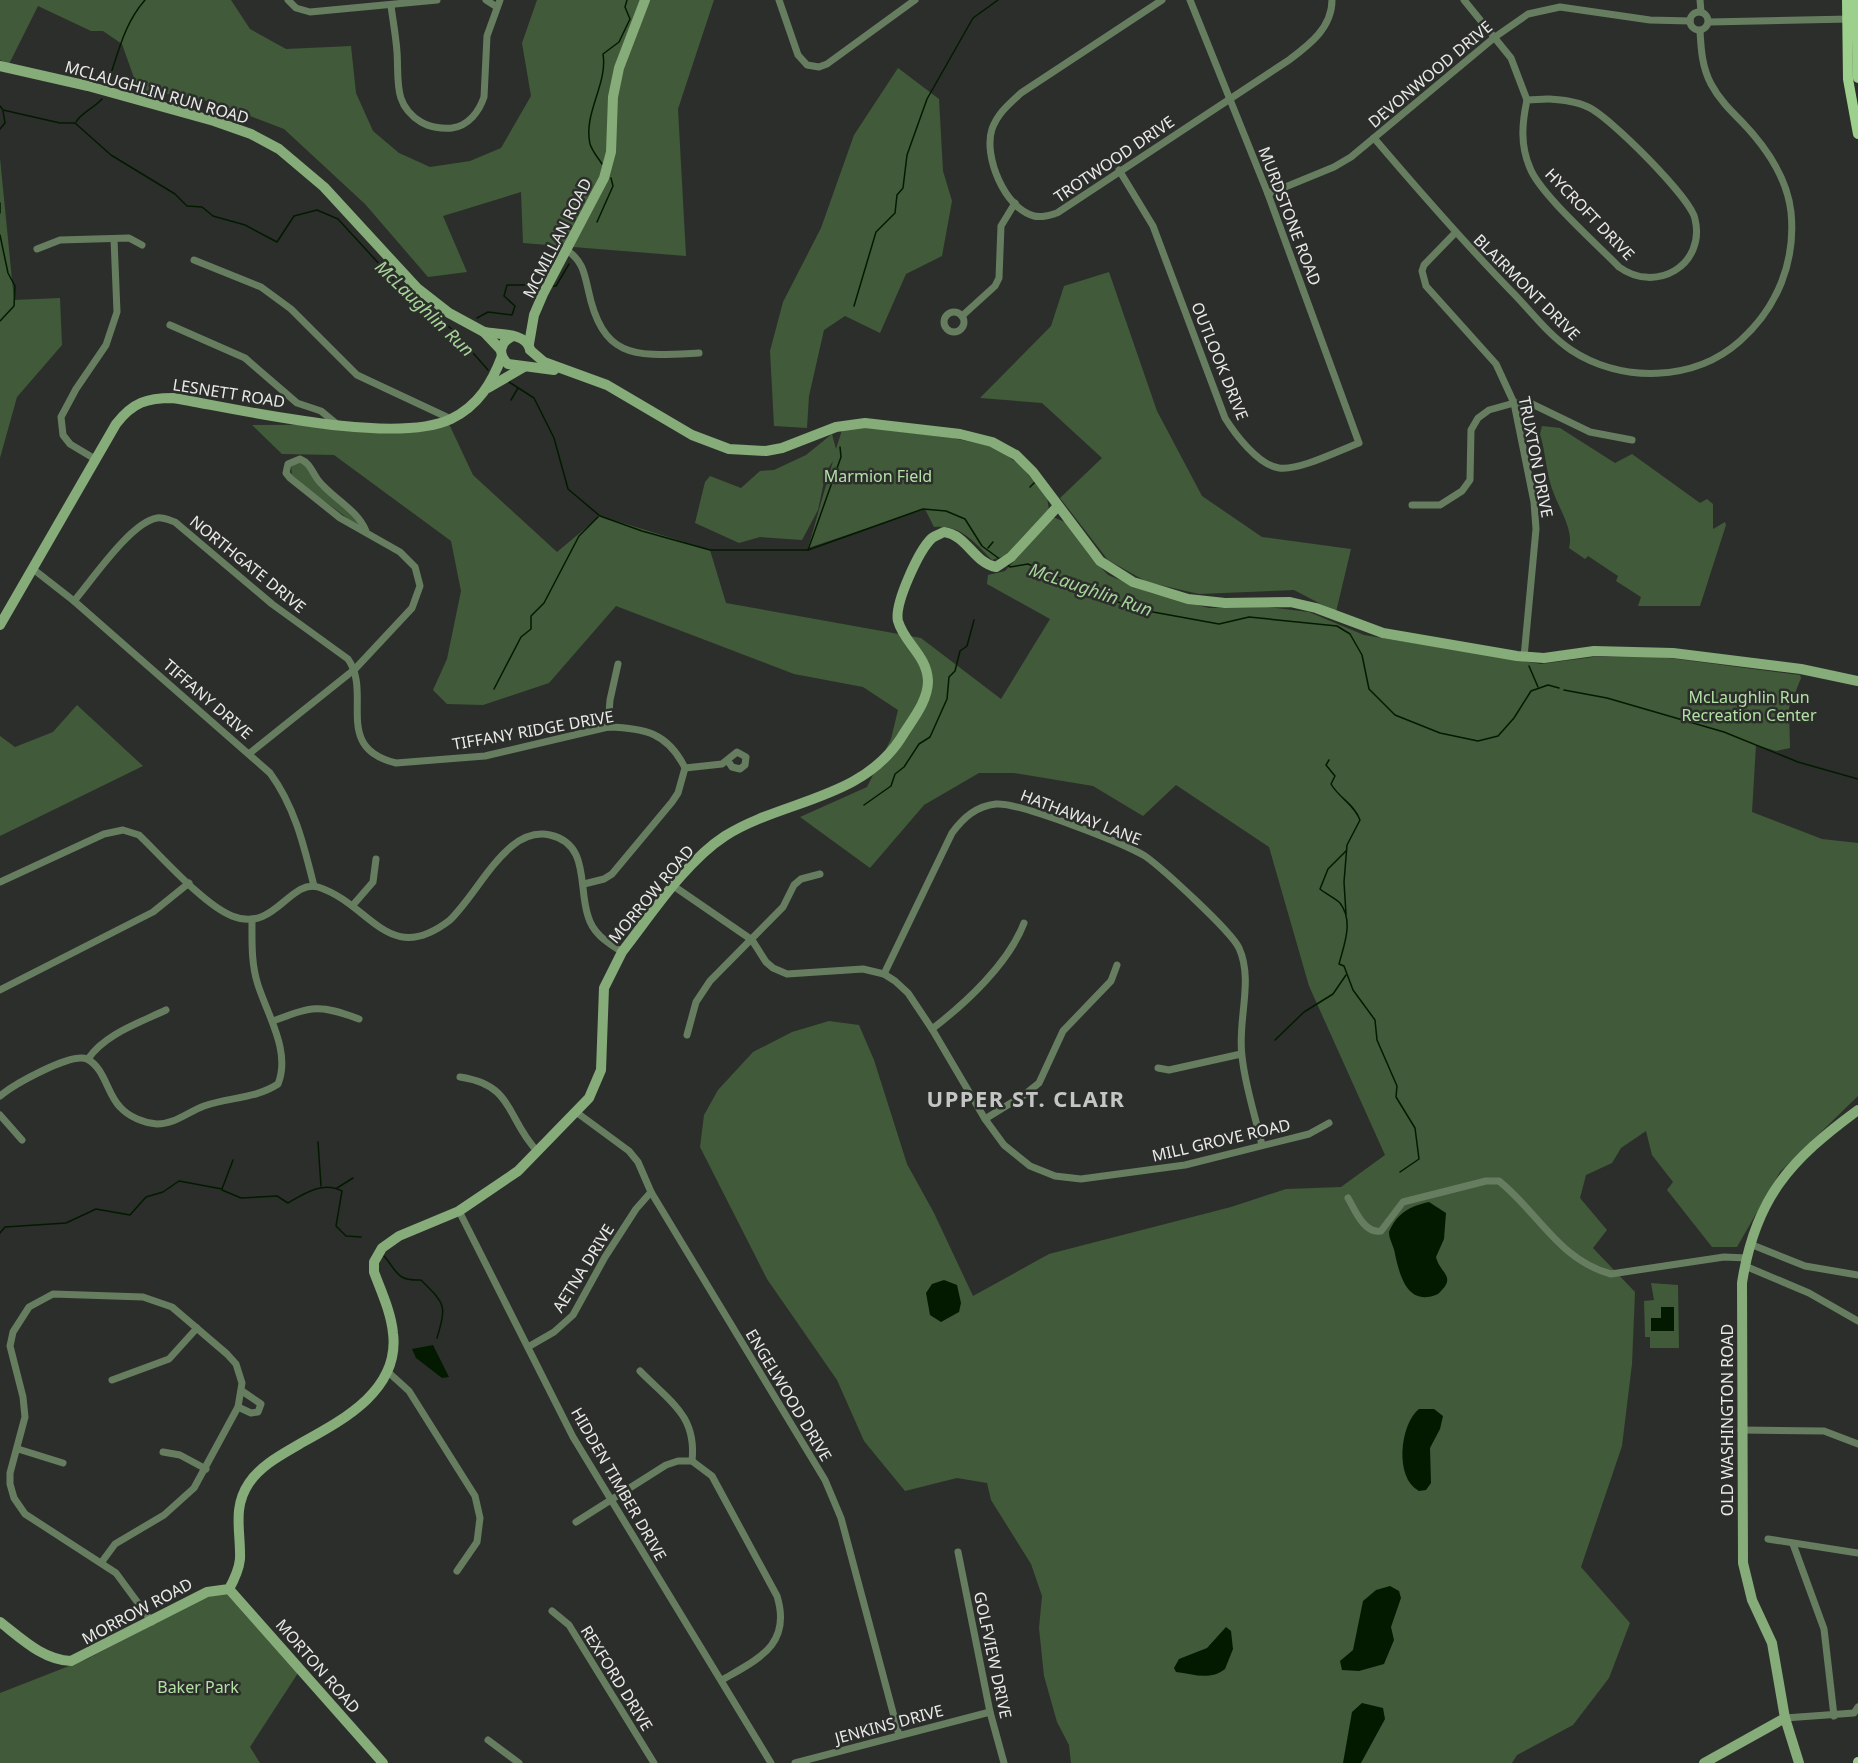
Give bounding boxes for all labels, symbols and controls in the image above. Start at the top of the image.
street label: DEVONWOOD DRIVE [1363,16,1497,132]
street label: MCLAUGHLIN RUN ROAD [62,55,252,129]
street label: TROTWOOD DRIVE [1049,110,1179,208]
street label: MURDSTONE ROAD [1253,143,1327,289]
street label: HYCROFT DRIVE [1540,163,1640,265]
street label: MCMILLAN ROAD [517,174,597,302]
street label: BLAIRMONT DRIVE [1469,229,1585,345]
water label: McLaughlin Run [370,255,480,361]
street label: OUTLOOK DRIVE [1186,299,1254,423]
street label: LESNETT ROAD [171,373,287,413]
street label: TRUXTON DRIVE [1513,395,1559,519]
park label: Marmion Field [824,465,932,487]
street label: NORTHGATE DRIVE [185,510,311,618]
water label: McLaughlin Run [1026,557,1156,621]
street label: TIFFANY DRIVE [159,654,257,744]
park label: McLaughlin Run Recreation Center [1681,686,1817,726]
street label: TIFFANY RIDGE DRIVE [451,705,615,755]
street label: HATHAWAY LANE [1017,784,1145,850]
street label: MORROW ROAD [603,840,699,948]
district label: UPPER ST. CLAIR [927,1083,1125,1113]
street label: MILL GROVE ROAD [1150,1113,1292,1167]
street label: AETNA DRIVE [547,1220,619,1316]
street label: OLD WASHINGTON ROAD [1716,1324,1738,1516]
street label: ENGELWOOD DRIVE [741,1325,837,1465]
street label: HIDDEN TIMBER DRIVE [566,1403,672,1565]
street label: MORROW ROAD [78,1573,196,1649]
street label: GOLFVIEW DRIVE [969,1589,1017,1721]
street label: MORTON ROAD [271,1614,365,1718]
street label: REXFORD DRIVE [576,1621,658,1735]
park label: Baker Park [157,1676,239,1698]
street label: JENKINS DRIVE [830,1699,946,1750]

